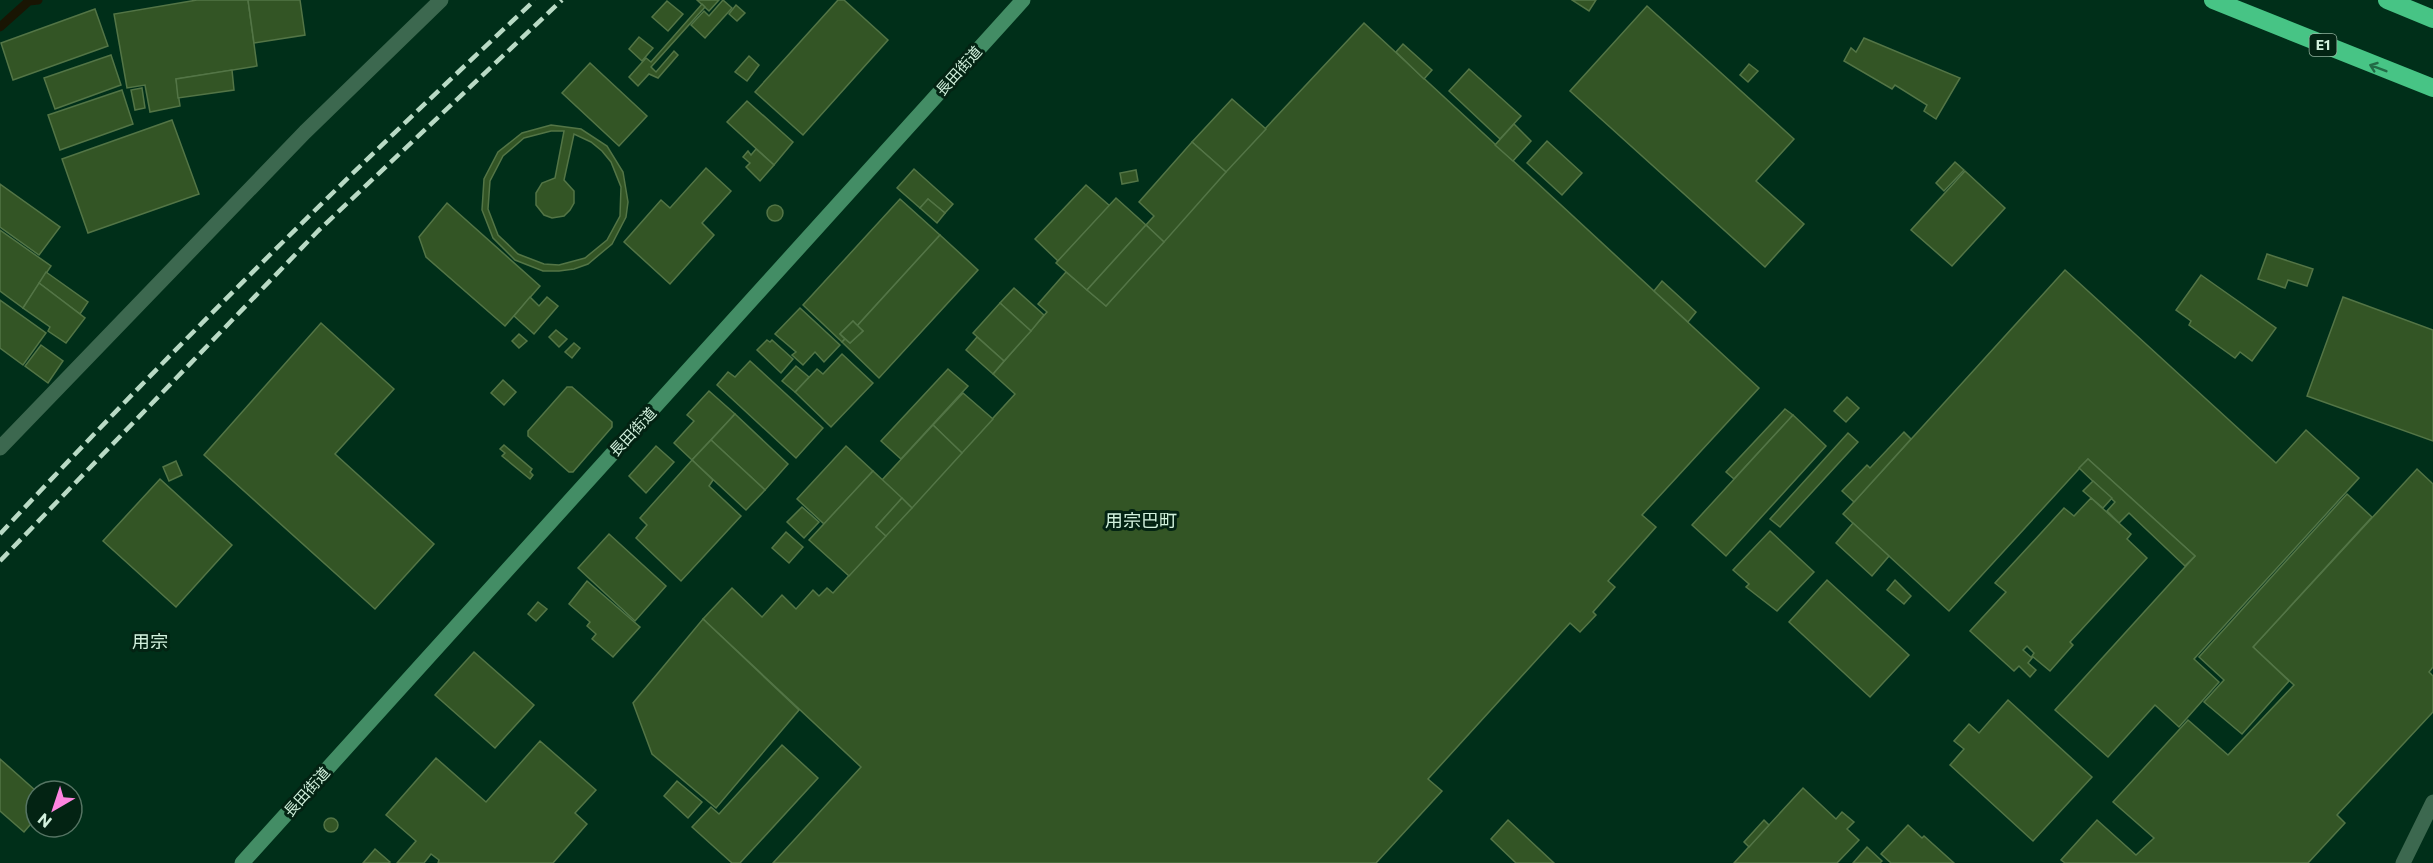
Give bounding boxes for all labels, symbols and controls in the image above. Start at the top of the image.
road number: E1 [2310,34,2336,56]
street label: 長田街道 [931,42,985,99]
one-way arrow [2370,61,2388,72]
street label: 長田街道 [605,403,659,459]
district label: 用宗巴町 [1105,509,1177,531]
district label: 用宗 [132,630,168,652]
street label: 長田街道 [279,763,333,820]
north arrow [24,779,84,839]
text: N [34,810,55,832]

